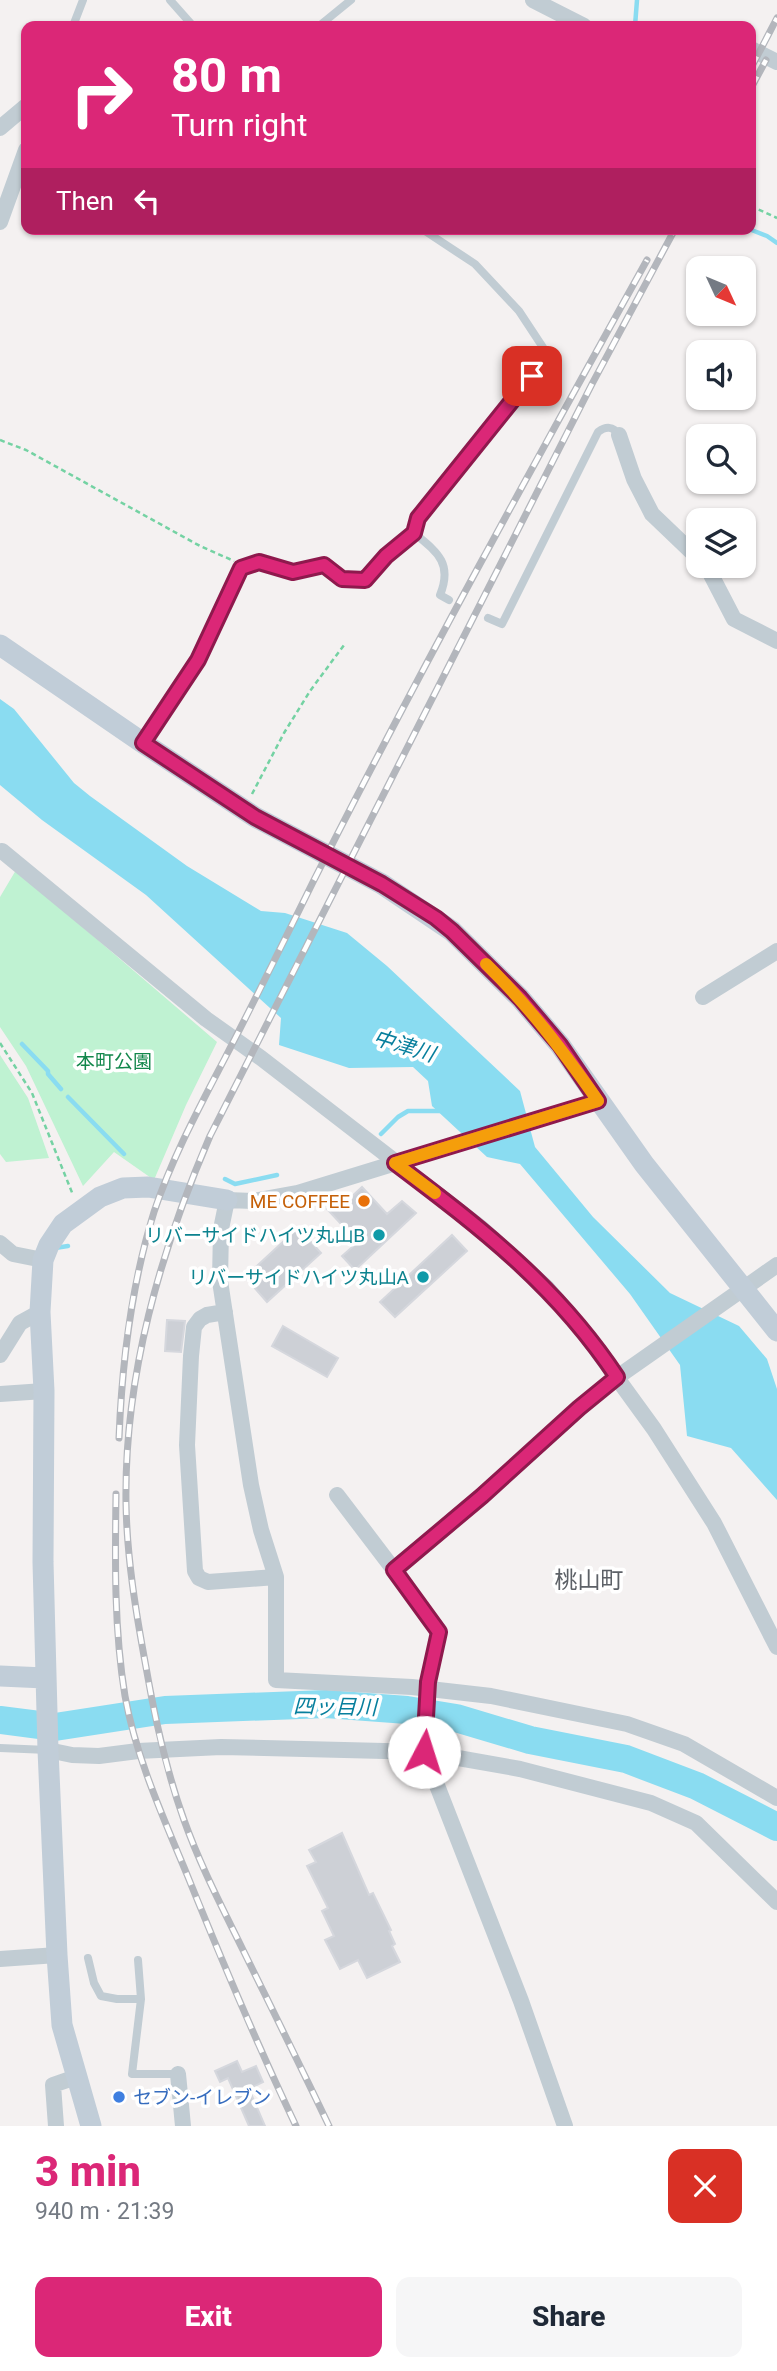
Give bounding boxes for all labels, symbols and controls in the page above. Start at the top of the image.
text: 80 m [171,47,282,104]
icon: right [56,49,147,140]
text: Turn right [171,106,307,144]
icon: left [128,182,166,220]
text: Then [56,186,114,216]
north arrow [686,256,756,326]
map controls [686,256,756,578]
button: sound [686,340,756,410]
pin [502,346,562,406]
icon: arrive [513,357,551,395]
button: search [686,424,756,494]
button: layers [686,508,756,578]
water label: 中津川 [370,1025,440,1067]
park label: 本町公園 [76,1050,152,1073]
place label: ME COFFEE [250,1190,350,1213]
marker: ME COFFEE [356,1193,372,1209]
place label: リバーサイドハイツ丸山B [145,1224,365,1247]
marker: リバーサイドハイツ丸山B [371,1227,387,1243]
place label: リバーサイドハイツ丸山A [188,1266,410,1289]
marker: リバーサイドハイツ丸山A [415,1269,431,1285]
district label: 桃山町 [555,1567,624,1594]
water label: 四ッ目川 [293,1694,379,1720]
position arrow [387,1715,461,1789]
place label: セブン-イレブン [133,2086,271,2109]
marker: セブン-イレブン [111,2089,127,2105]
text: 3 min [35,2147,141,2196]
button: close [668,2149,742,2223]
text: 940 m · 21:39 [35,2198,174,2225]
button: Exit [35,2277,382,2357]
button: Share [396,2277,742,2357]

